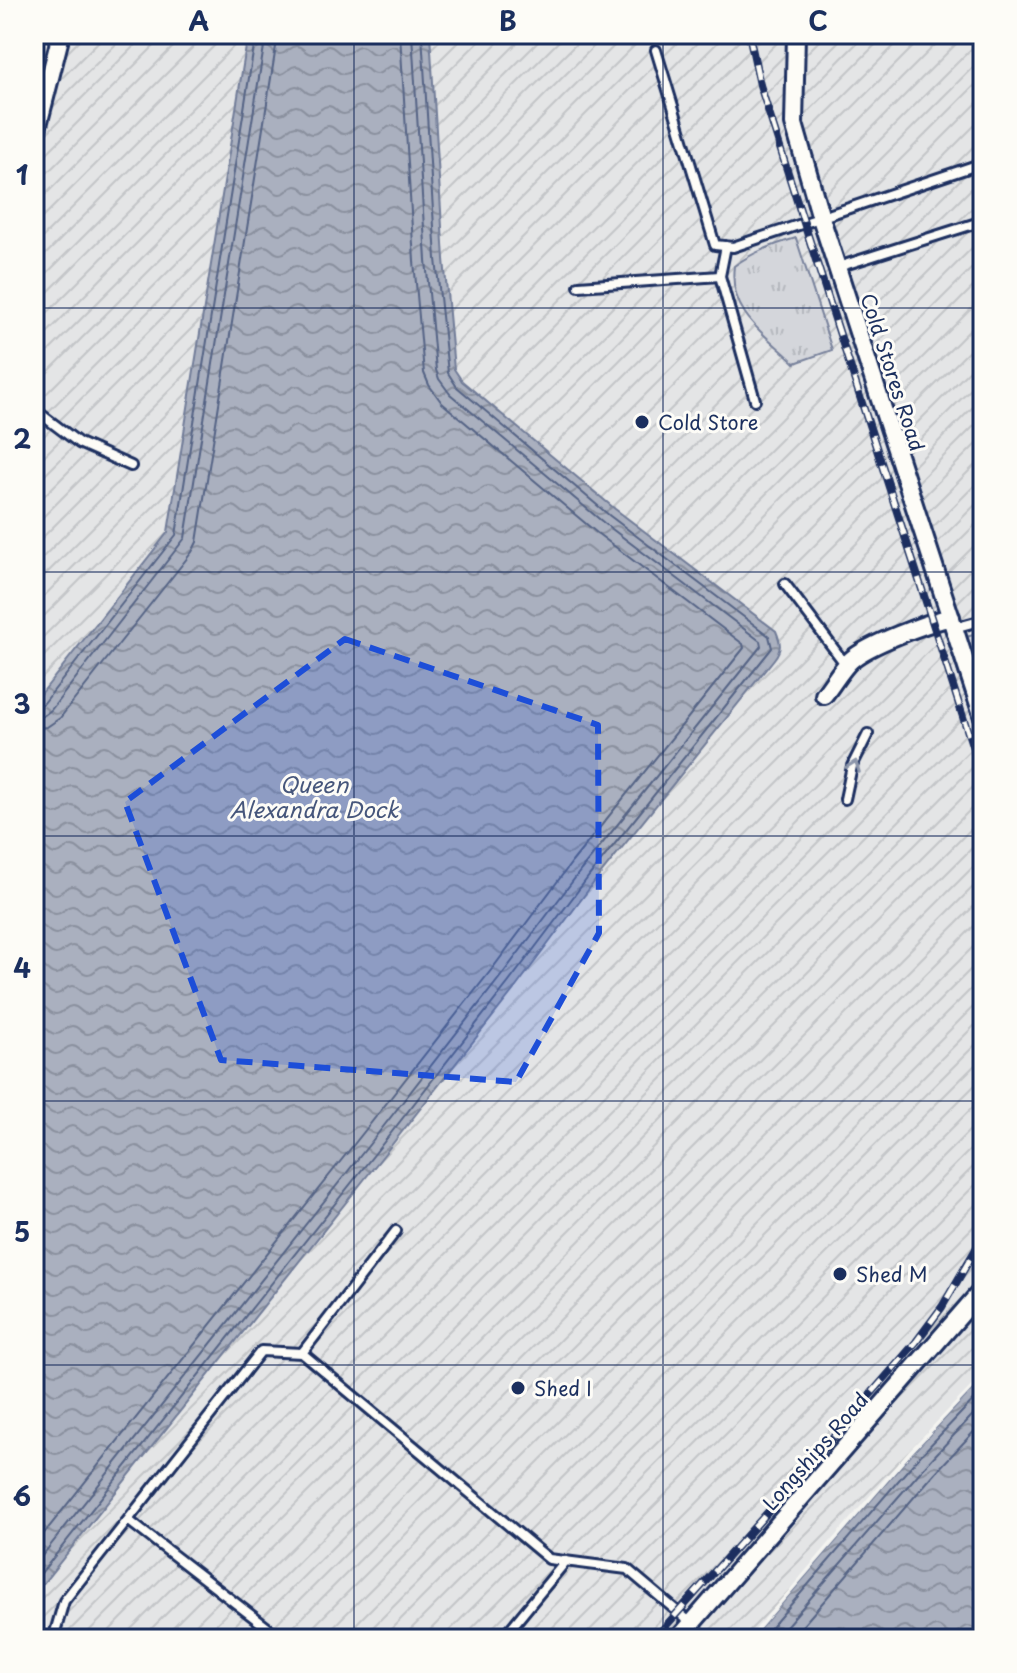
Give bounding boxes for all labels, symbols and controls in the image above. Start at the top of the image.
text: A [189,1,209,40]
text: B [499,1,517,40]
text: C [808,1,828,40]
text: 1 [16,155,28,194]
street label: Cold Stores Road [853,289,933,455]
place label: Cold Store [658,407,758,437]
marker: Cold Store [633,413,651,431]
text: 2 [13,419,31,458]
text: 3 [13,684,31,723]
one-way arrow [844,760,861,774]
water label: Queen Alexandra Dock [230,767,400,825]
text: 4 [13,948,31,987]
text: 5 [14,1212,30,1251]
place label: Shed M [856,1259,928,1289]
marker: Shed M [831,1265,849,1283]
place label: Shed I [534,1373,592,1403]
marker: Shed I [509,1379,527,1397]
street label: Longships Road [755,1385,875,1517]
text: 6 [13,1476,31,1515]

